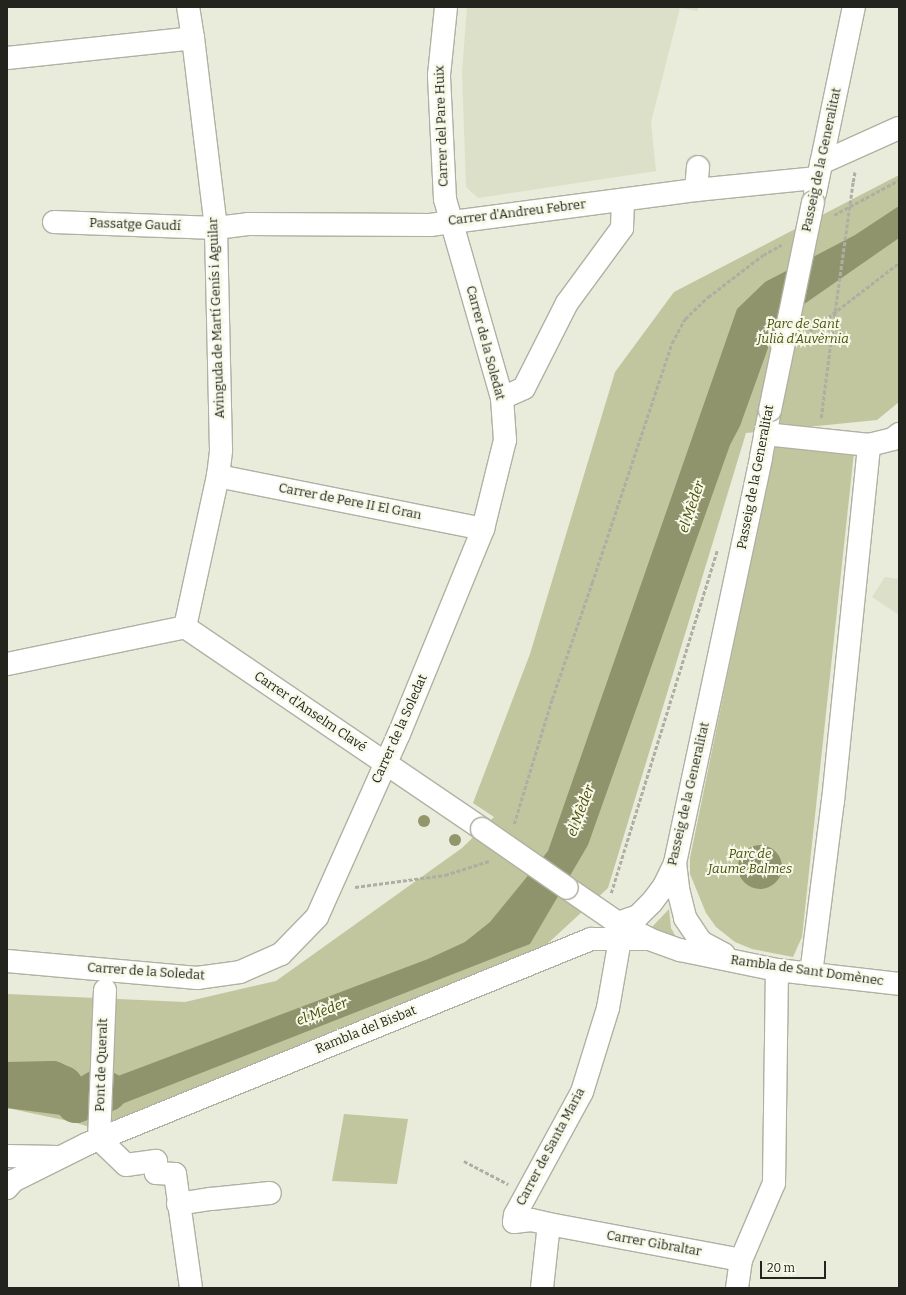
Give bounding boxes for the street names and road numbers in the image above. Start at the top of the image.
street label: Carrer del Pare Huix [432,65,452,187]
street label: Passeig de la Generalitat [799,86,845,234]
street label: Carrer d'Andreu Febrer [447,197,587,229]
street label: Passatge Gaudí [89,216,181,234]
street label: Avinguda de Martí Genís i Aguilar [206,217,228,419]
street label: Carrer de la Soledat [462,284,508,402]
street label: Passeig de la Generalitat [734,403,778,551]
street label: Carrer de Pere II El Gran [277,480,423,524]
street label: Carrer d'Anselm Clavé [251,669,369,755]
street label: Carrer de la Soledat [369,672,431,786]
street label: Passeig de la Generalitat [665,721,713,867]
street label: Rambla de Sant Domènec [729,953,885,989]
street label: Carrer de la Soledat [87,960,205,984]
street label: Rambla del Bisbat [313,1003,419,1057]
street label: Pont de Queralt [93,1018,111,1112]
street label: Carrer de Santa Maria [513,1085,589,1209]
street label: Carrer Gibraltar [605,1228,703,1260]

